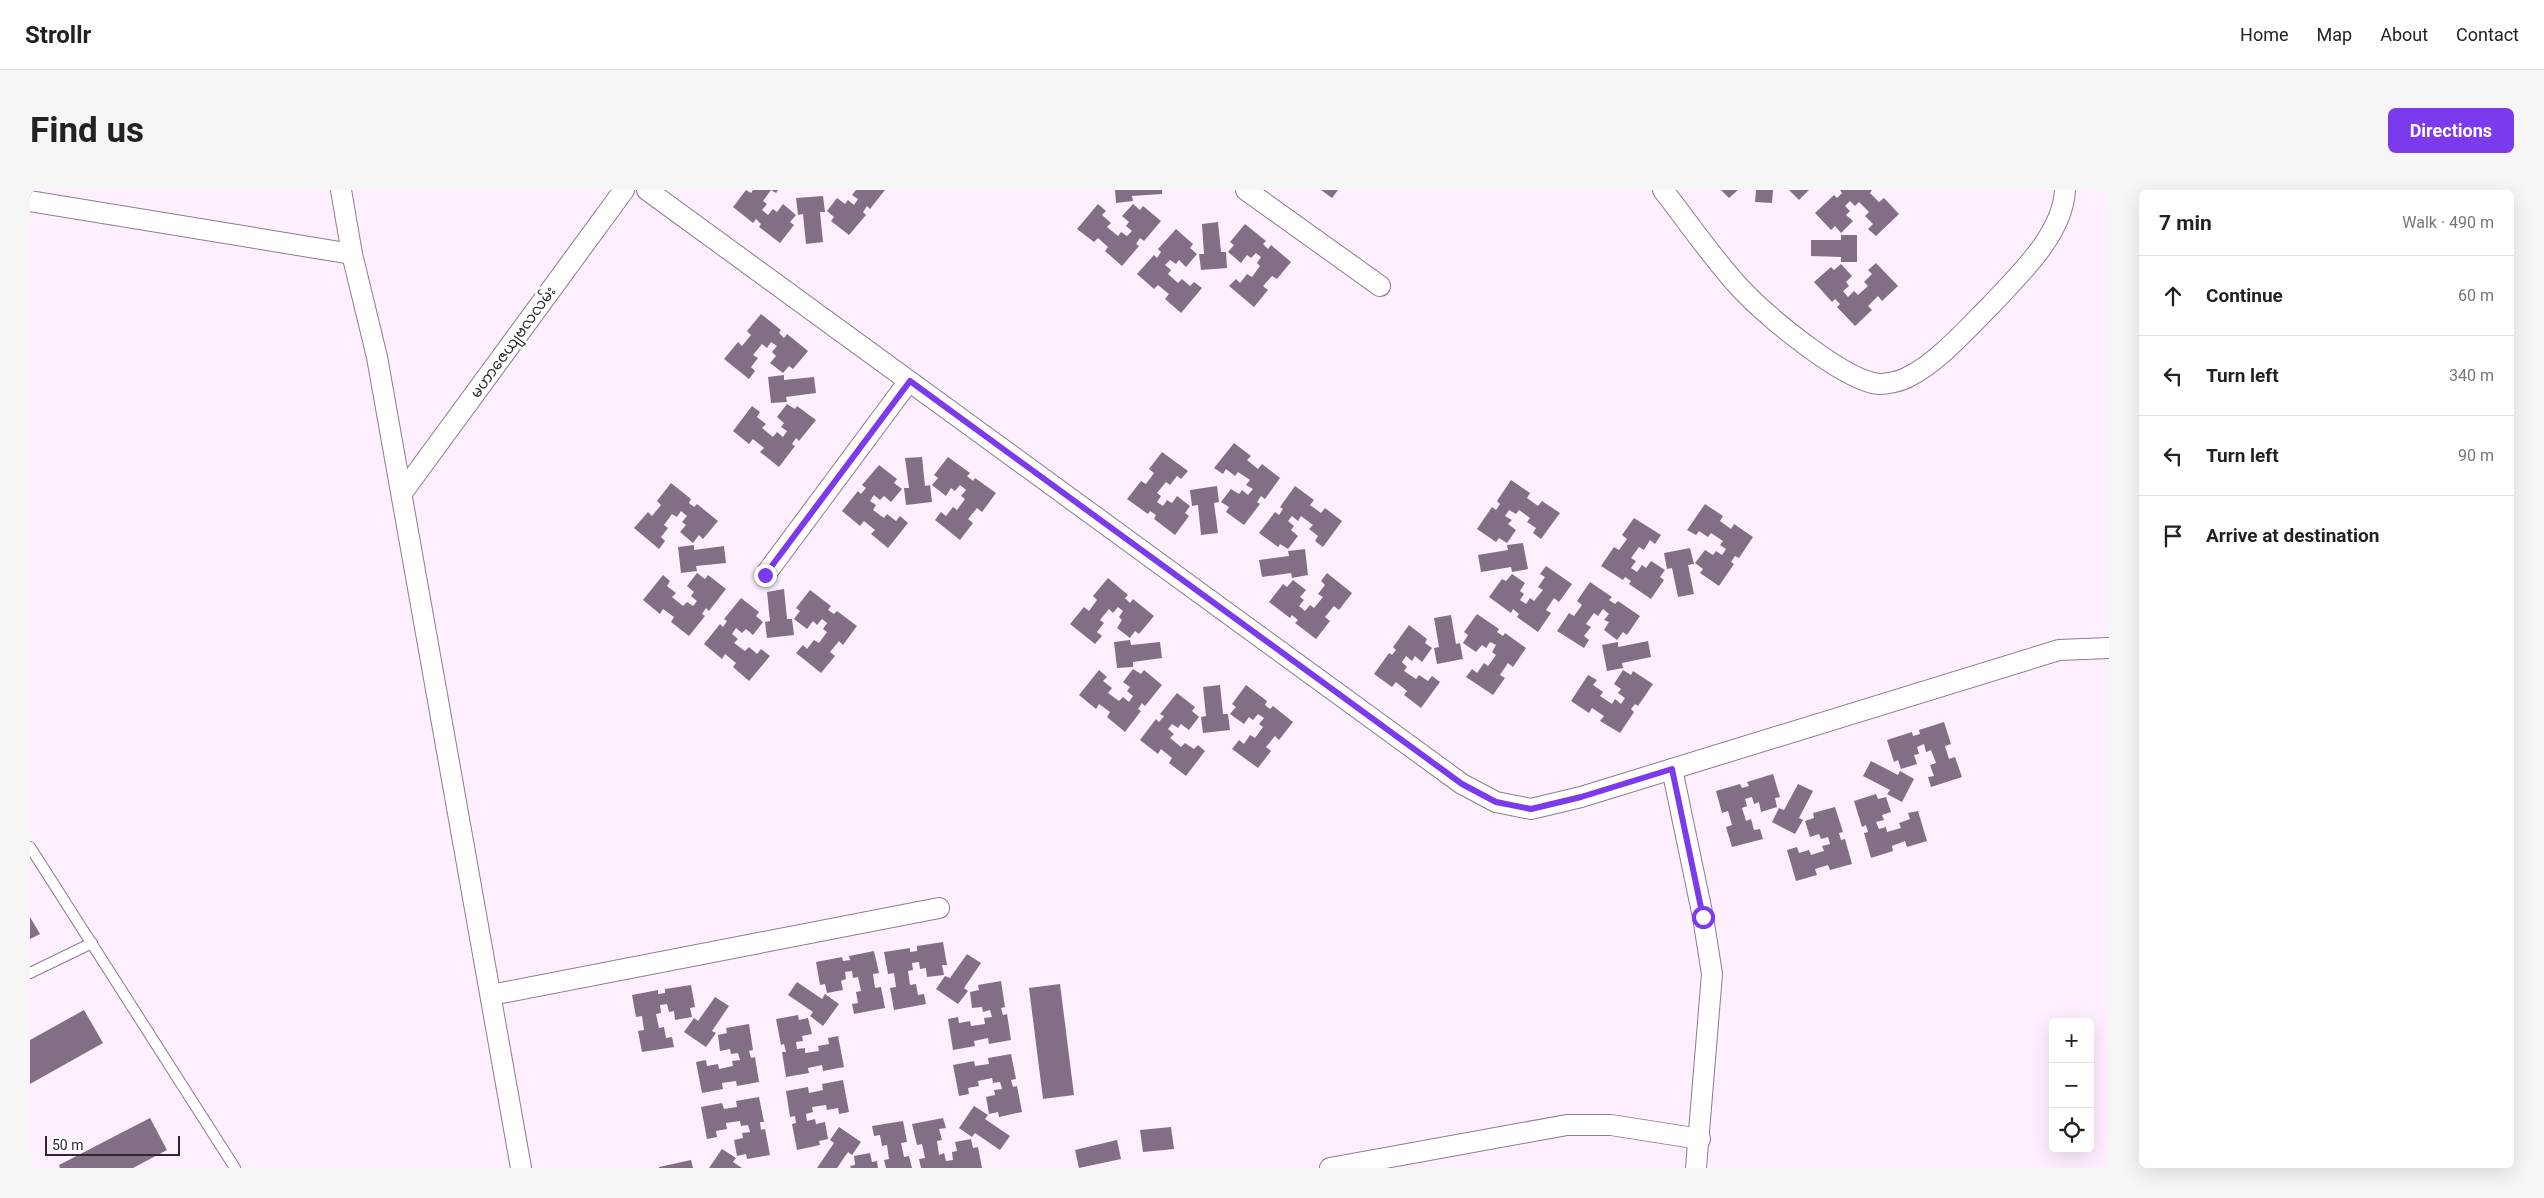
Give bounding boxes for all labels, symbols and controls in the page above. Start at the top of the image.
text: Strollr [25,21,91,49]
text: Home [2240,24,2289,45]
text: Map [2317,24,2352,45]
text: About [2380,24,2428,45]
text: Contact [2456,24,2519,45]
button: Directions [2388,108,2514,153]
text: Find us [30,110,144,151]
text: 7 min [2159,211,2212,235]
text: Walk · 490 m [2402,213,2494,232]
street label: မဟာဇေယျဗလလမ်း [466,282,562,403]
icon: ahead [2159,282,2187,310]
text: Continue [2206,284,2283,307]
text: 60 m [2458,286,2494,305]
icon: left [2159,362,2187,390]
text: Turn left [2206,364,2279,387]
text: 340 m [2449,366,2494,385]
icon: left [2159,442,2187,470]
text: Turn left [2206,444,2279,467]
text: 90 m [2458,446,2494,465]
icon: arrive [2159,522,2187,550]
text: Arrive at destination [2206,524,2379,547]
route end [754,564,777,587]
route start [1692,906,1715,929]
map controls [2049,1018,2094,1153]
button: + [2049,1018,2094,1063]
button: − [2049,1063,2094,1108]
button: locate [2049,1108,2094,1153]
scale bar [45,1133,180,1156]
text: 50 m [52,1137,84,1153]

